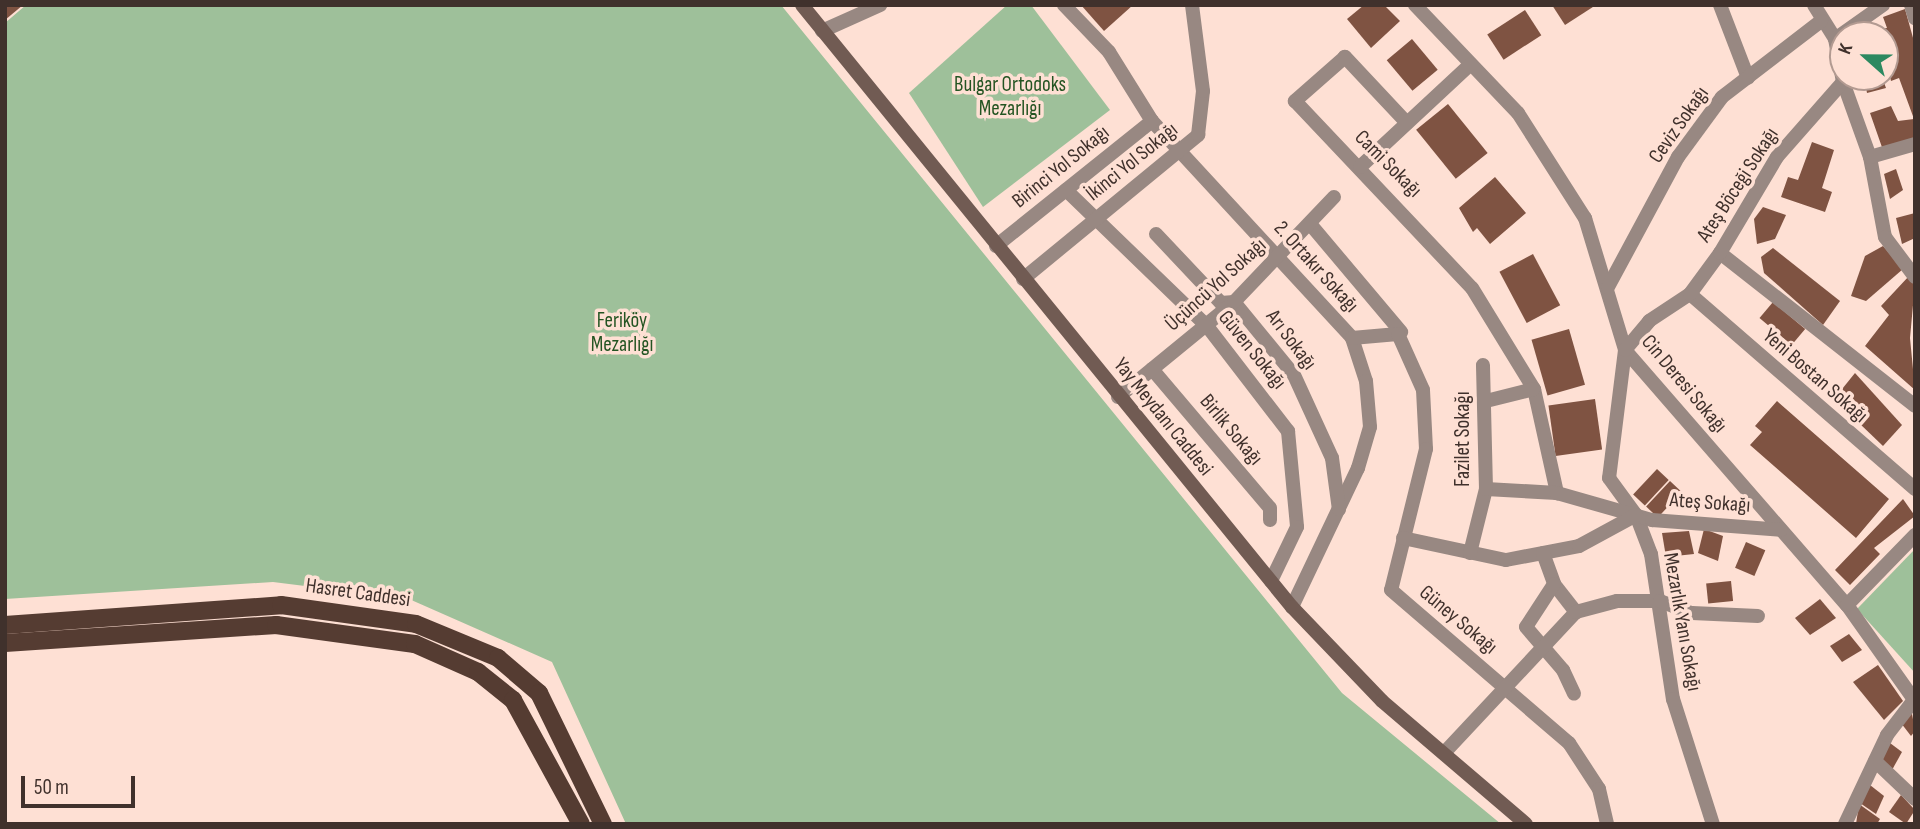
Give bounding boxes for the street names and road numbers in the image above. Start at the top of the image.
street label: Ceviz Sokağı [1644,82,1714,168]
street label: İkinci Yol Sokağı [1081,117,1183,207]
street label: Birinci Yol Sokağı [1007,120,1115,214]
street label: Ateş Böceği Sokağı [1692,123,1784,247]
street label: Cami Sokağı [1349,125,1427,203]
street label: 2. Ortakır Sokağı [1268,216,1364,318]
street label: Üçüncü Yol Sokağı [1160,233,1272,337]
street label: Güven Sokağı [1213,305,1291,395]
street label: Arı Sokağı [1260,305,1322,375]
street label: Yeni Bostan Sokağı [1757,324,1873,428]
street label: Cin Deresi Sokağı [1636,330,1732,438]
street label: Yay Meydanı Caddesi [1108,353,1218,481]
street label: Birlik Sokağı [1194,389,1268,471]
street label: Fazilet Sokağı [1450,391,1476,487]
street label: Ateş Sokağı [1669,488,1751,518]
street label: Mezarlık Yanı Sokağı [1657,551,1707,693]
street label: Hasret Caddesi [304,573,412,613]
street label: Güney Sokağı [1414,580,1502,660]

